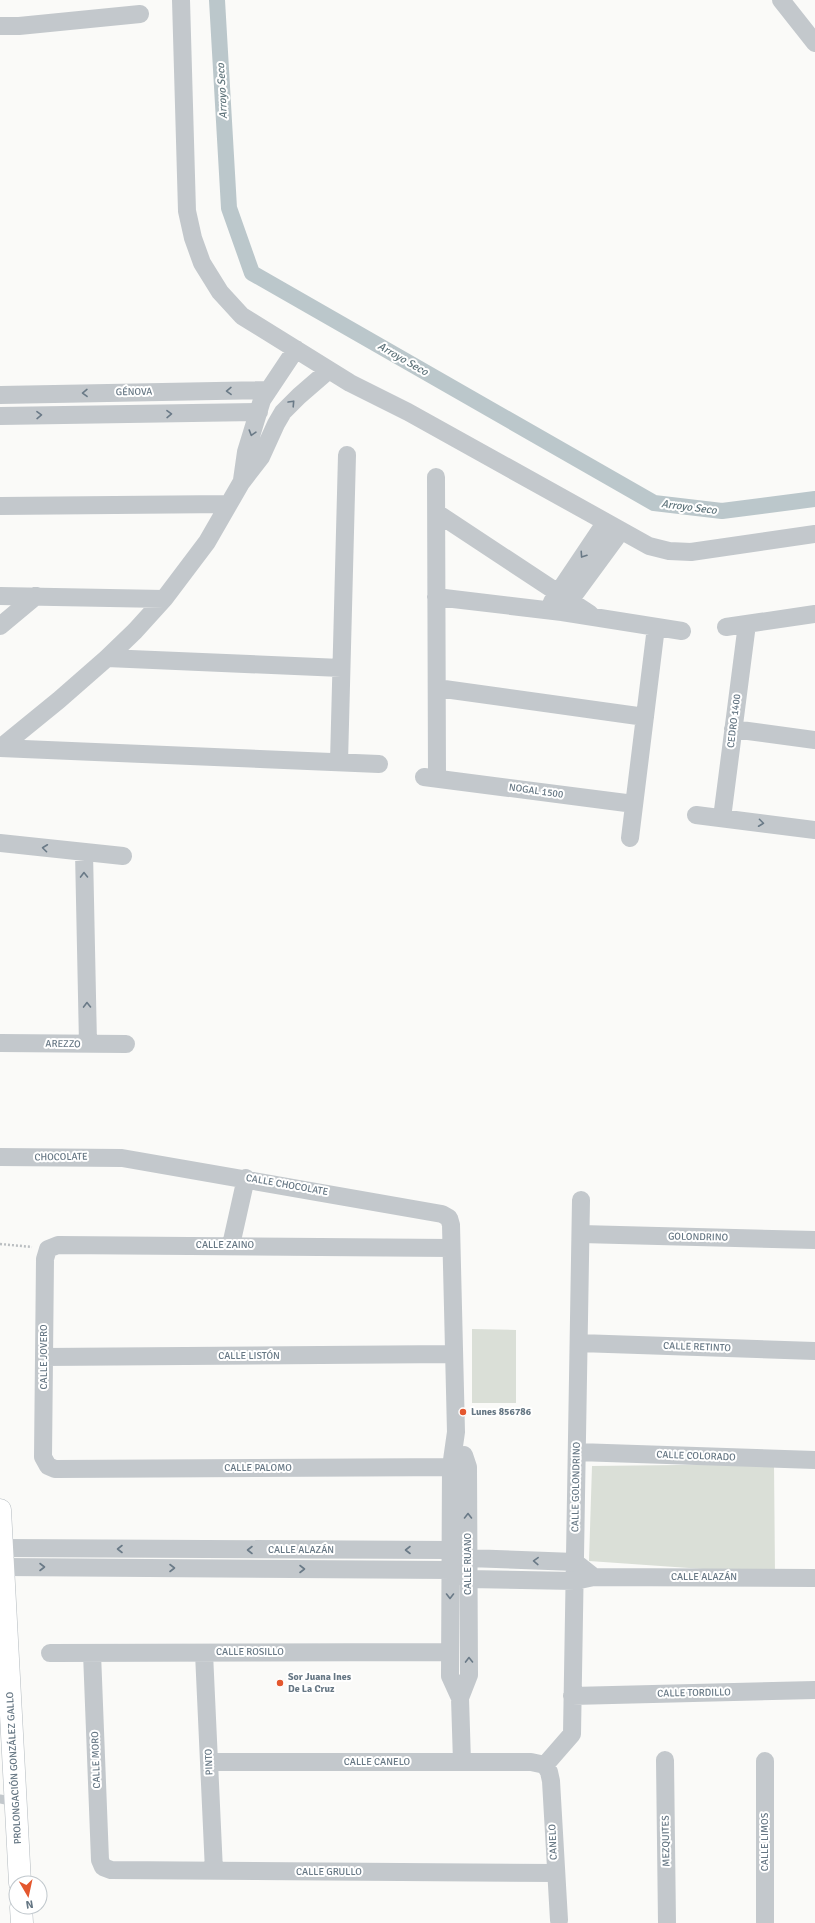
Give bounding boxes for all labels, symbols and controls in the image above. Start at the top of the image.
water label: Arroyo Seco [214,62,230,119]
water label: Arroyo Seco [376,339,432,379]
street label: GÉNOVA [116,385,152,398]
one-way arrow [226,386,232,395]
one-way arrow [82,389,88,397]
one-way arrow [287,400,295,408]
one-way arrow [166,409,172,418]
one-way arrow [36,411,42,419]
one-way arrow [248,429,257,436]
water label: Arroyo Seco [661,497,719,517]
one-way arrow [580,551,588,558]
street label: CEDRO 1400 [725,693,743,749]
street label: NOGAL 1500 [508,781,564,801]
one-way arrow [758,818,764,827]
one-way arrow [42,844,48,853]
one-way arrow [80,872,88,878]
one-way arrow [83,1002,91,1008]
street label: AREZZO [45,1038,81,1050]
street label: CHOCOLATE [34,1151,88,1163]
street label: CALLE CHOCOLATE [245,1172,329,1198]
street label: GOLONDRINO [668,1230,729,1244]
street label: CALLE ZAINO [196,1239,255,1251]
street label: CALLE JOVERO [38,1324,50,1389]
street label: CALLE RETINTO [663,1340,731,1354]
street label: CALLE LISTÓN [218,1349,280,1362]
place label: Lunes 856786 [471,1406,532,1418]
marker: Lunes 856786 [458,1407,468,1417]
street label: CALLE GOLONDRINO [569,1441,583,1532]
street label: CALLE COLORADO [656,1449,736,1463]
street label: CALLE PALOMO [224,1462,292,1474]
one-way arrow [464,1513,472,1519]
street label: CALLE RUANO [462,1533,474,1595]
street label: CALLE ALAZÁN [268,1543,334,1556]
one-way arrow [117,1545,123,1553]
one-way arrow [247,1545,253,1554]
one-way arrow [405,1546,411,1554]
one-way arrow [533,1557,539,1565]
one-way arrow [39,1563,45,1571]
one-way arrow [169,1564,175,1572]
one-way arrow [299,1565,305,1573]
street label: CALLE ALAZÁN [671,1570,737,1583]
one-way arrow [446,1593,454,1599]
street label: CALLE ROSILLO [216,1646,284,1658]
one-way arrow [465,1657,473,1663]
place label: Sor Juana Ines De La Cruz [288,1671,352,1695]
marker: Sor Juana Ines De La Cruz [275,1678,285,1688]
street label: CALLE TORDILLO [657,1686,731,1700]
street label: PROLONGACIÓN GONZÁLEZ GALLO [3,1691,24,1845]
street label: CALLE MORO [89,1731,103,1789]
street label: PINTO [203,1748,215,1776]
street label: CALLE CANELO [344,1756,411,1768]
street label: CALLE LIMOS [759,1812,771,1871]
street label: MEZQUITES [660,1815,672,1867]
street label: CANELO [546,1823,560,1860]
street label: CALLE GRULLO [296,1866,362,1878]
north arrow [8,1875,48,1915]
text: N [25,1897,34,1911]

